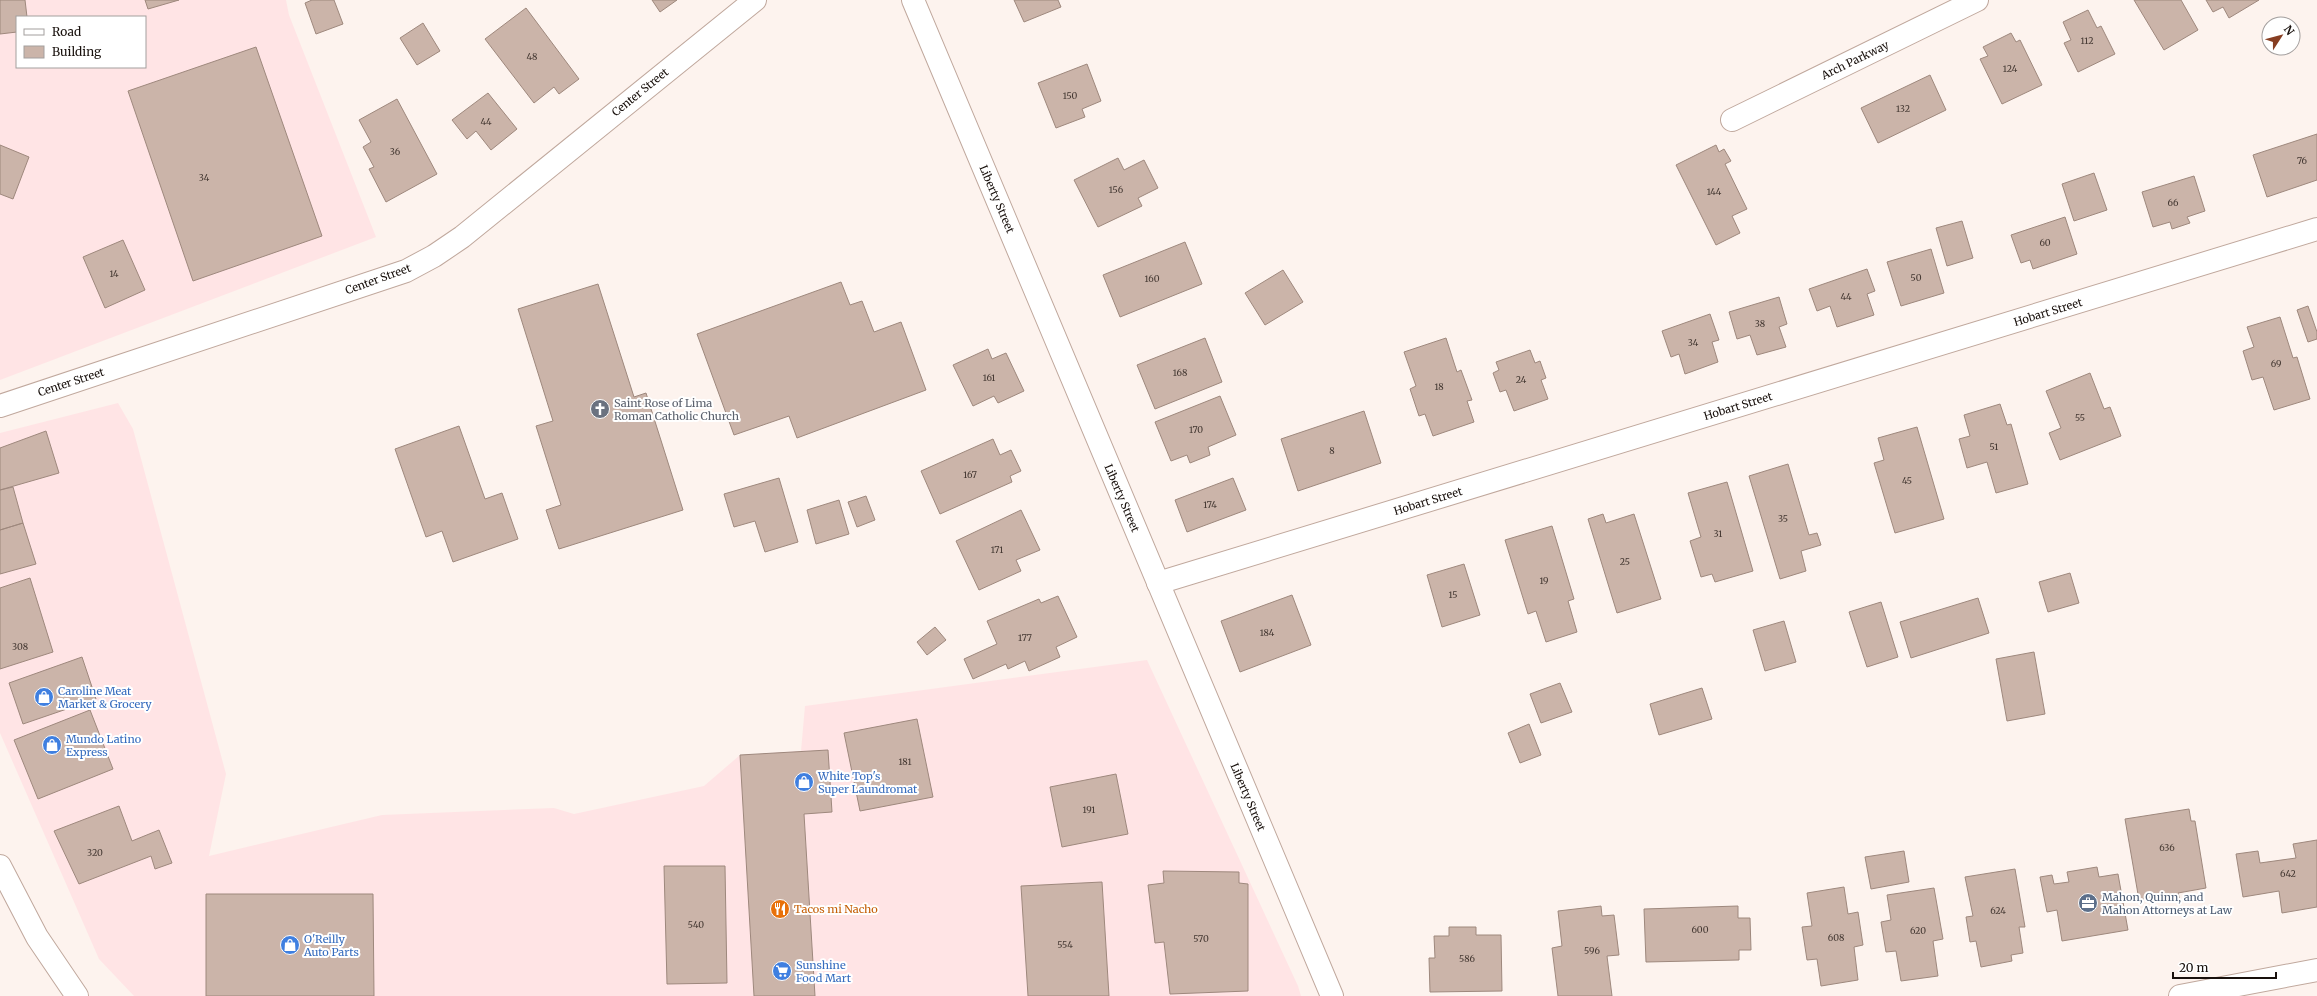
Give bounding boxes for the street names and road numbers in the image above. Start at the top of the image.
street label: Arch Parkway [1818,37,1892,83]
street label: Center Street [609,64,672,119]
street label: Liberty Street [976,163,1018,236]
street label: Center Street [343,260,413,297]
street label: Hobart Street [2012,295,2085,329]
street label: Center Street [36,365,107,399]
street label: Hobart Street [1702,389,1775,423]
street label: Liberty Street [1101,462,1143,535]
street label: Hobart Street [1392,484,1465,518]
street label: Liberty Street [1227,761,1269,834]

